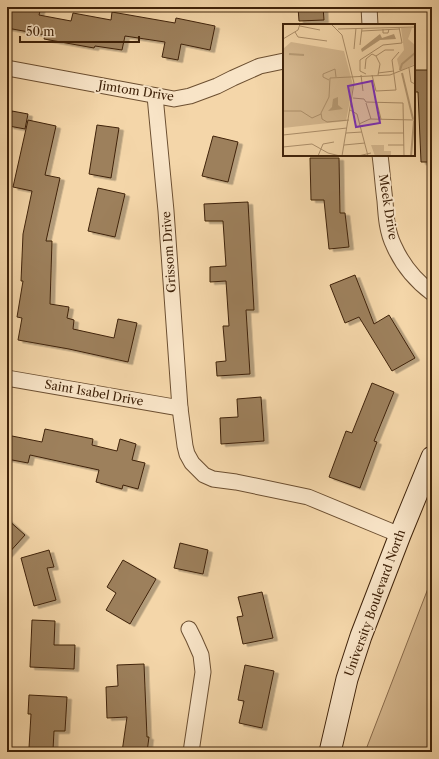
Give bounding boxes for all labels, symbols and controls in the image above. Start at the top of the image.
scale bar [20,18,139,44]
text: 50 m [26,24,55,39]
inset map [283,24,415,156]
street label: Jimtom Drive [95,77,175,104]
street label: Meek Drive [376,173,401,241]
street label: Grissom Drive [158,210,179,293]
street label: Saint Isabel Drive [44,376,145,409]
street label: University Boulevard North [341,527,408,678]

